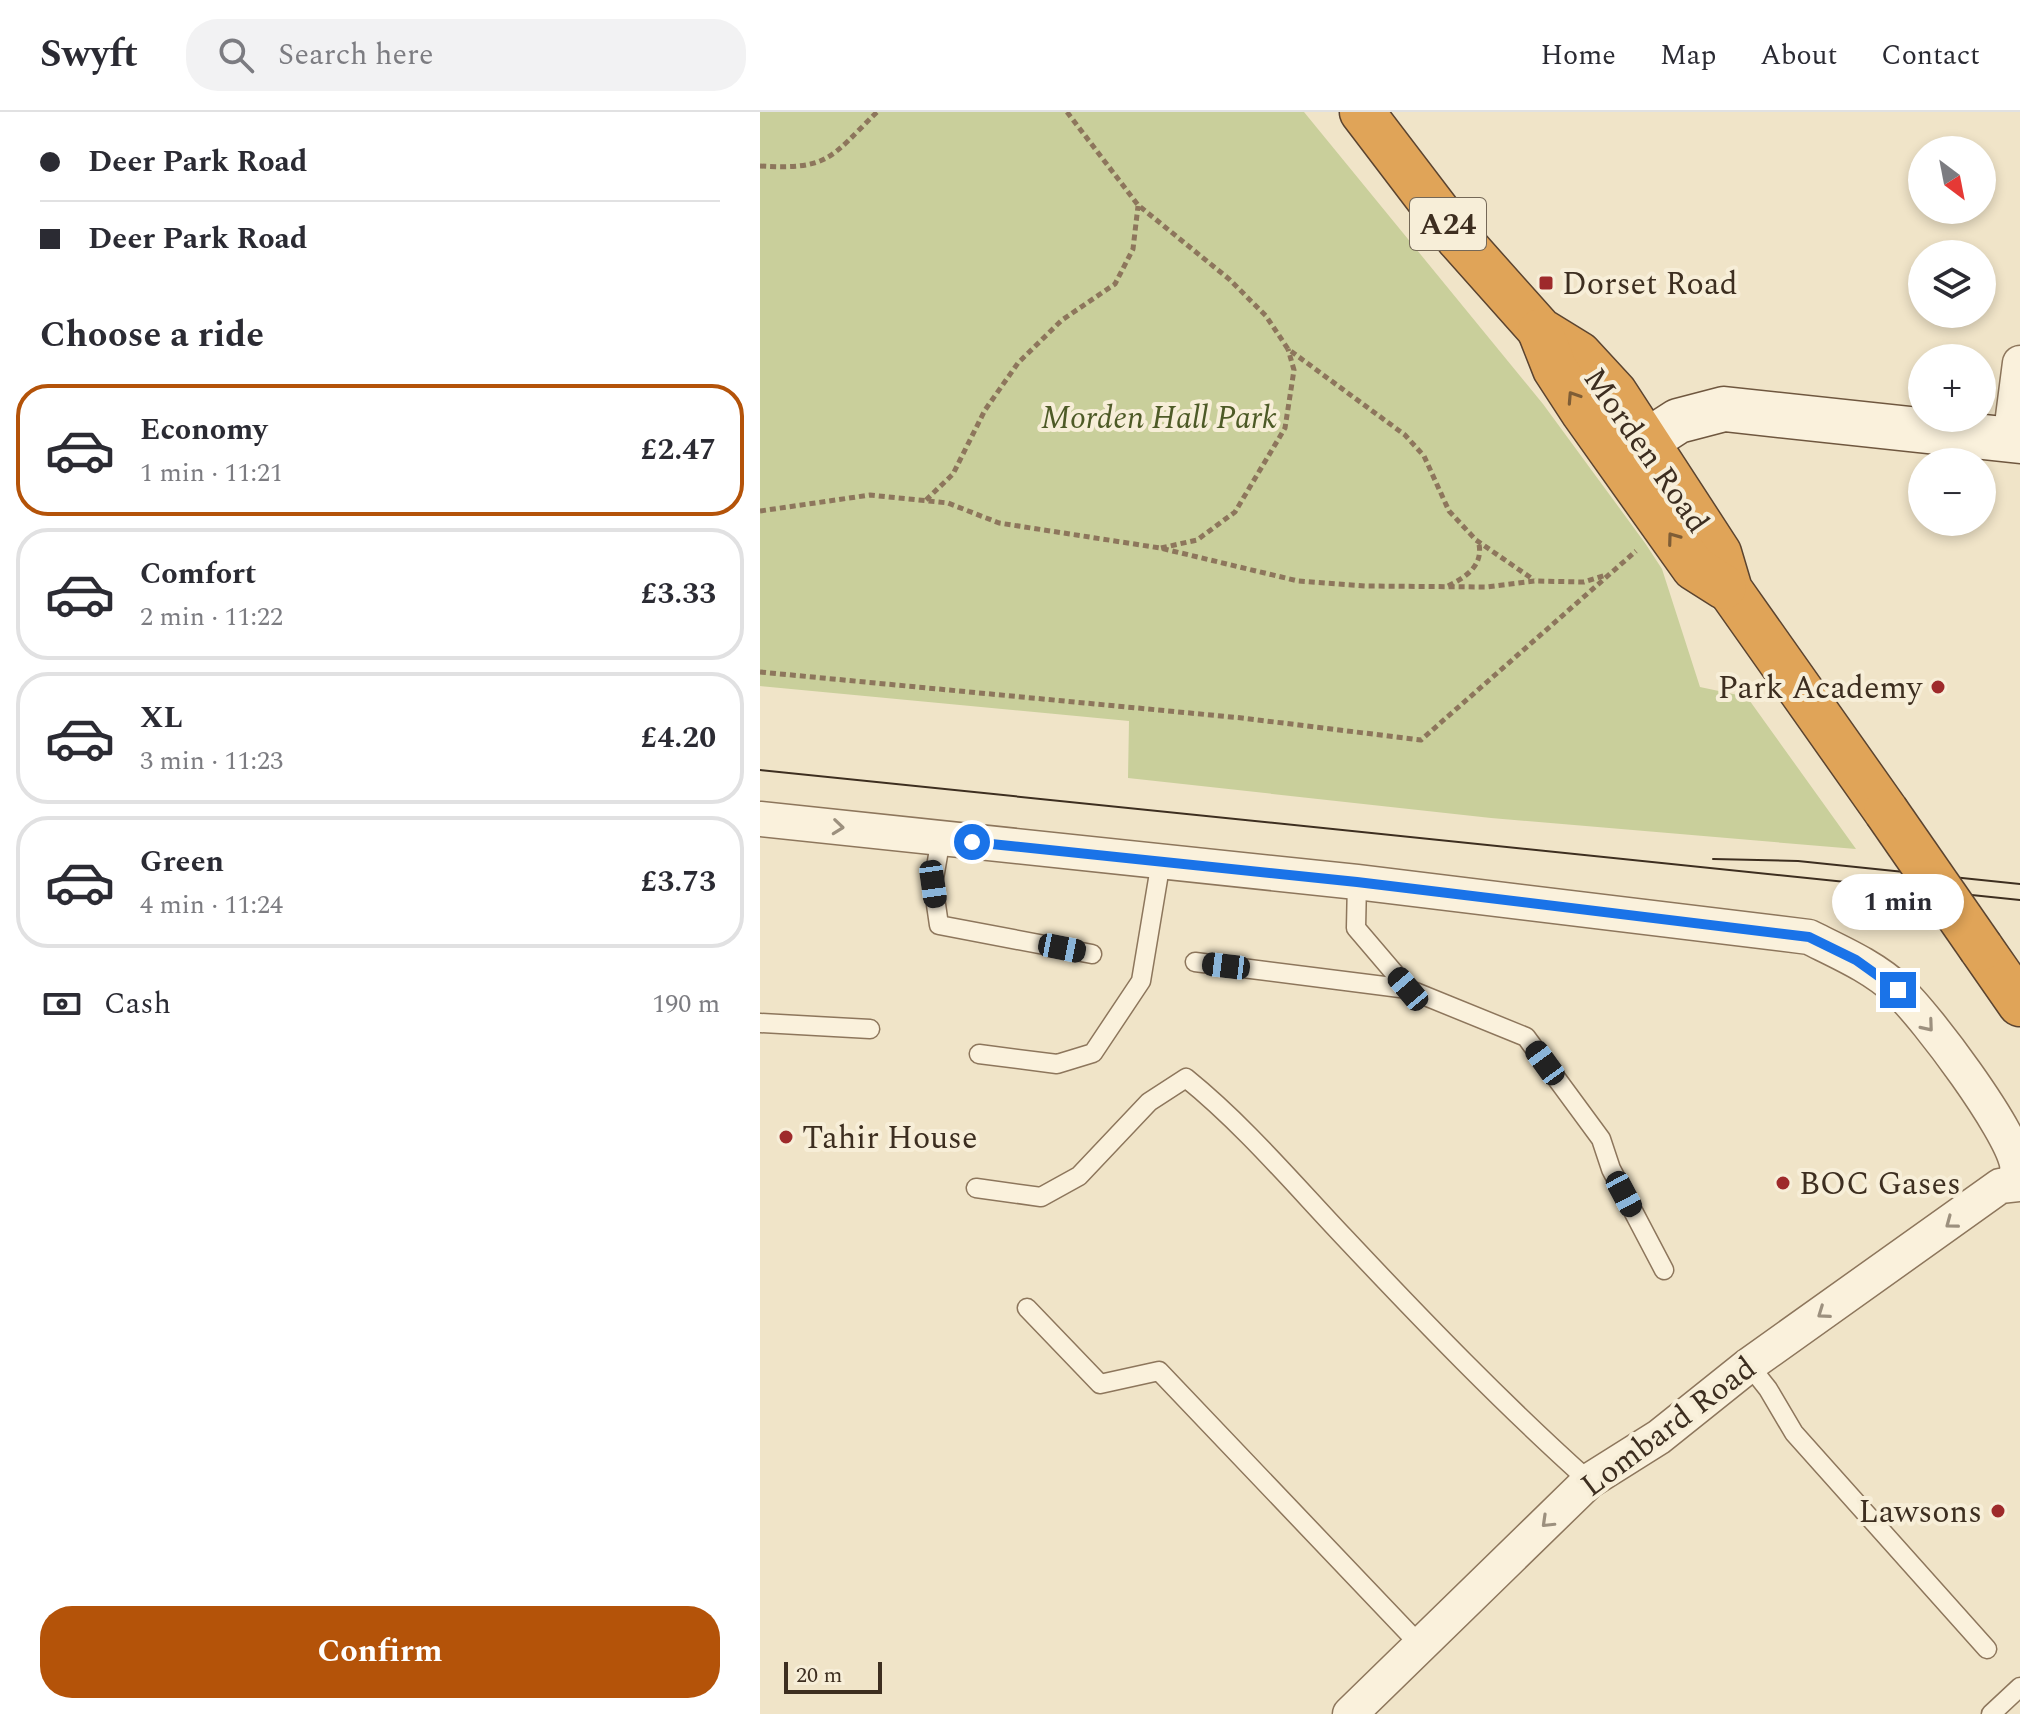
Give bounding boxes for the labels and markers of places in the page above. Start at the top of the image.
place label: Dorset Road [1562,260,1738,309]
marker: Dorset Road [1537,274,1555,292]
place label: Park Academy [1718,664,1924,713]
marker: Park Academy [1929,678,1947,696]
place label: Tahir House [802,1114,977,1163]
marker: Tahir House [777,1128,795,1146]
place label: BOC Gases [1799,1160,1961,1209]
marker: BOC Gases [1774,1174,1792,1192]
place label: Lawsons [1858,1488,1982,1537]
marker: Lawsons [1989,1502,2007,1520]

